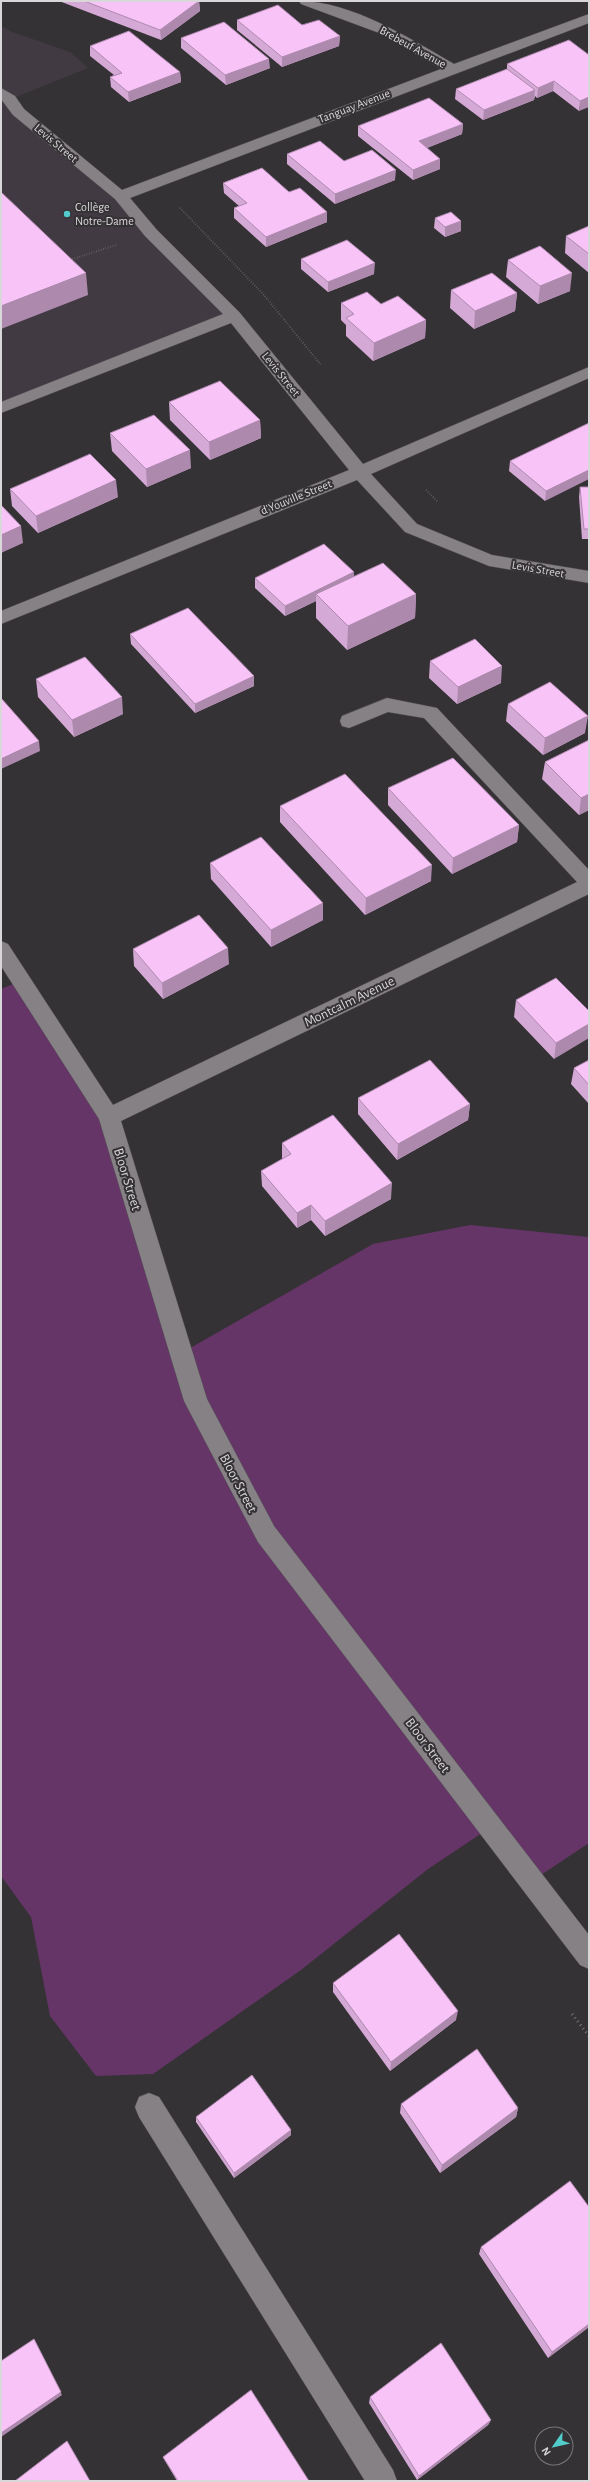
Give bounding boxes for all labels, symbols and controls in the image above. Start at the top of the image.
street label: Brebeuf Avenue [378,24,448,70]
street label: Tanguay Avenue [316,87,392,126]
street label: Levis Street [32,121,80,165]
place label: Collège Notre-Dame [75,201,134,227]
marker: Collège Notre-Dame [62,209,72,219]
street label: Levis Street [260,350,302,399]
street label: d'Youville Street [259,477,333,517]
street label: Levis Street [511,558,565,580]
street label: Montcalm Avenue [302,974,397,1030]
street label: Bloor Street [111,1146,143,1213]
street label: Bloor Street [217,1452,260,1516]
street label: Bloor Street [402,1716,452,1776]
north arrow [534,2426,574,2466]
text: N [539,2445,553,2458]

